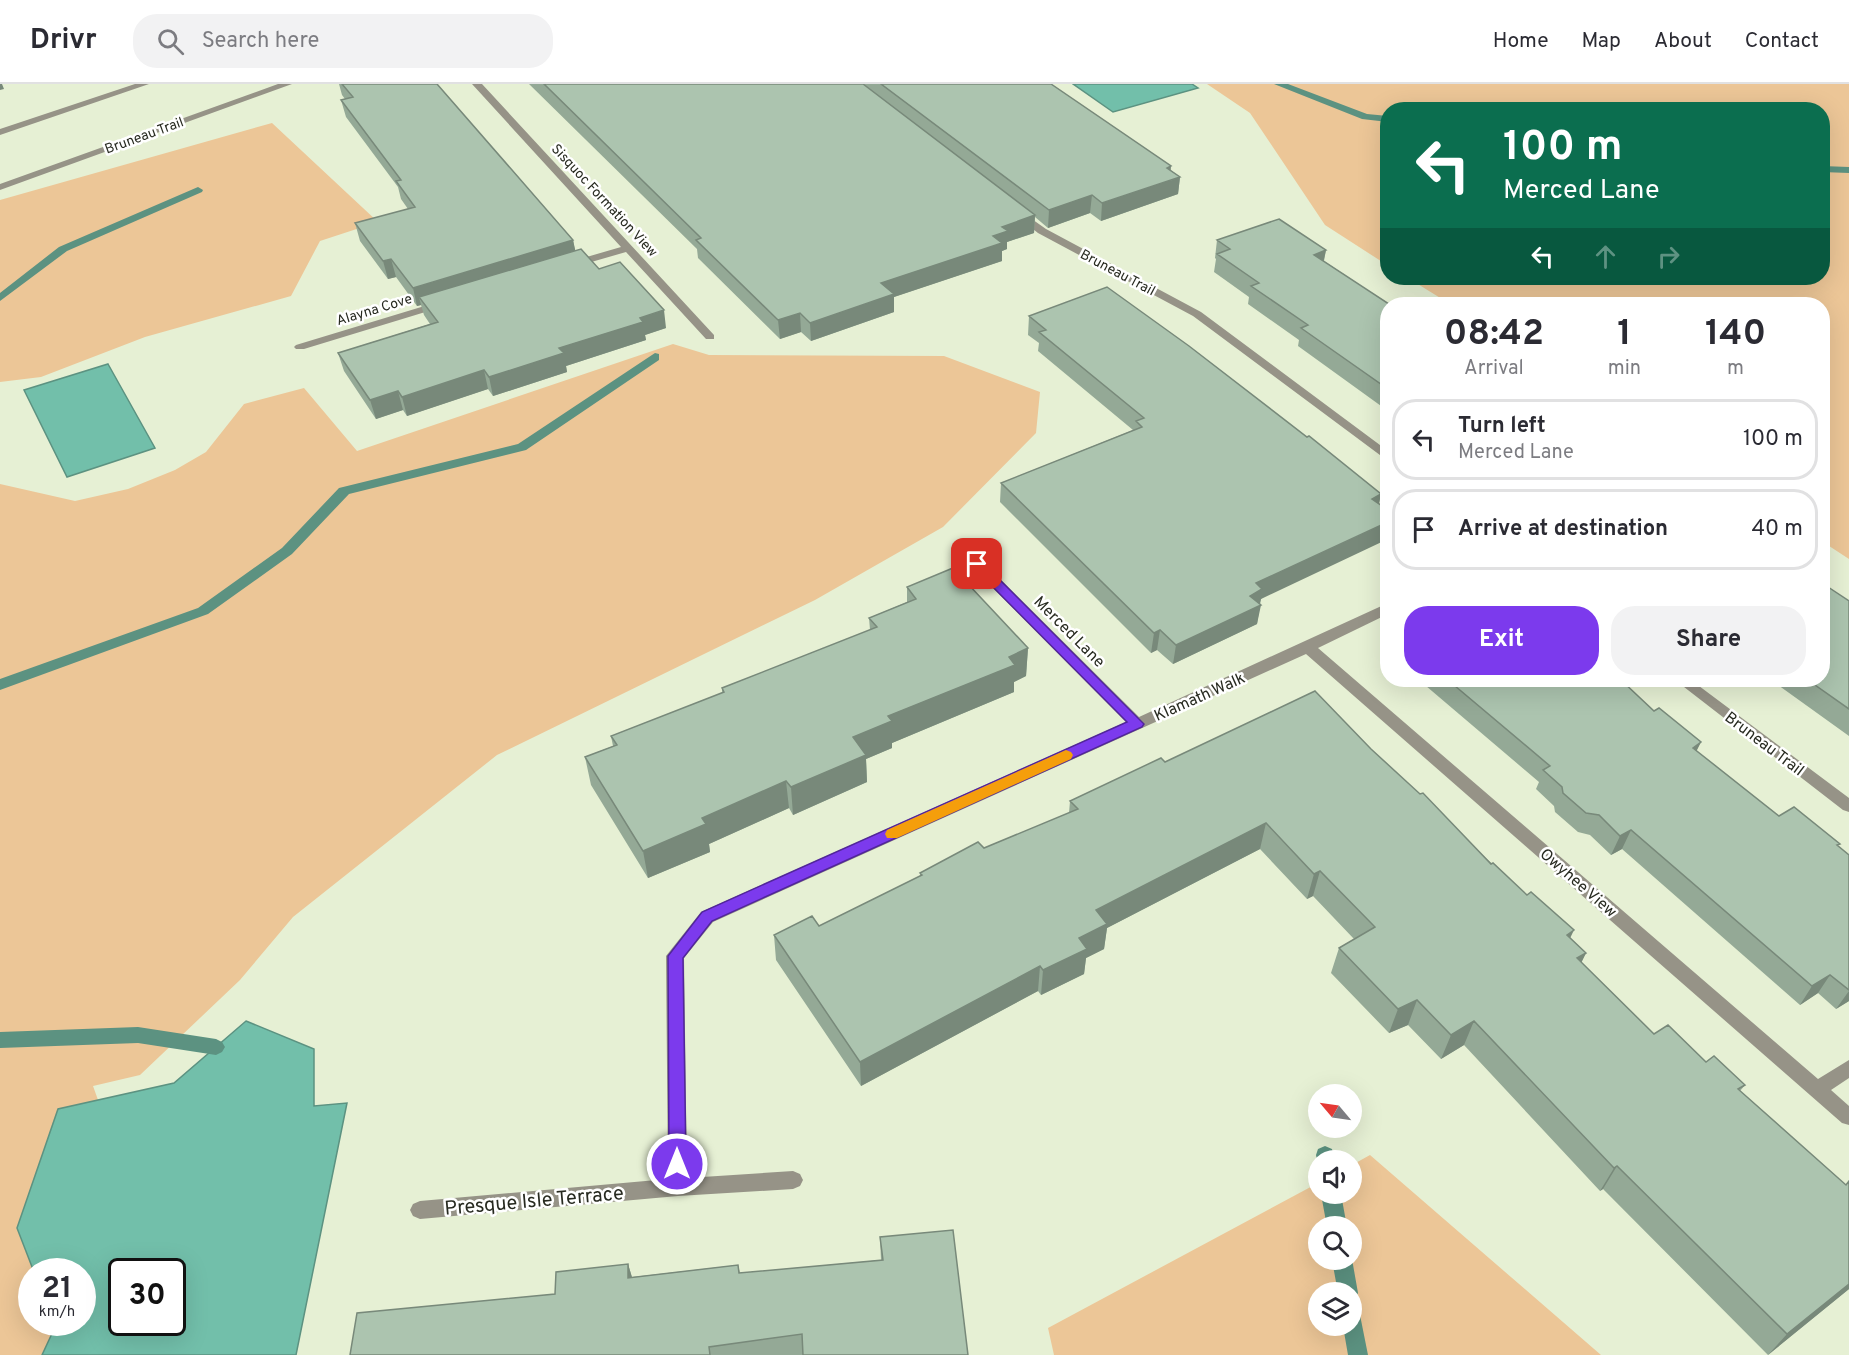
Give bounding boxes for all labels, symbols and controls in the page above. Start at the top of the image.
search box [133,14,553,68]
text: Drivr [30,23,97,59]
icon: search [154,25,187,58]
text: Search here [202,28,319,55]
text: Home [1493,28,1549,55]
text: Map [1582,28,1621,55]
text: About [1654,28,1712,55]
text: Contact [1745,28,1819,55]
street label: Bruneau Trail [103,114,186,159]
text: 100 m [1503,122,1622,175]
icon: left [1404,126,1482,204]
street label: Sisquoc Formation View [547,141,661,261]
text: Merced Lane [1503,174,1659,208]
icon: left [1526,240,1559,273]
icon: ahead [1589,240,1622,273]
icon: right [1652,240,1685,273]
street label: Bruneau Trail [1077,246,1158,300]
street label: Alayna Cove [335,291,414,330]
text: 08:42 [1444,312,1544,358]
text: 1 [1617,312,1632,358]
text: 140 [1705,312,1766,358]
text: Arrival [1464,356,1524,382]
text: min [1608,356,1641,382]
text: m [1727,356,1744,382]
text: Turn left [1458,413,1546,440]
icon: left [1407,423,1440,456]
text: 100 m [1743,426,1803,453]
text: Merced Lane [1458,440,1574,466]
icon: arrive [1407,513,1440,546]
text: Arrive at destination [1458,516,1668,543]
text: 40 m [1751,516,1803,543]
pin [951,538,1002,589]
icon: arrive [960,547,993,580]
street label: Merced Lane [1029,593,1108,672]
button: Exit [1404,606,1599,675]
button: Share [1611,606,1806,675]
street label: Klamath Walk [1151,669,1248,727]
street label: Bruneau Trail [1720,708,1808,781]
street label: Owyhee View [1535,845,1620,922]
north arrow [1308,1084,1362,1138]
map controls [1308,1084,1362,1336]
position arrow [645,1132,709,1196]
button: sound [1308,1150,1362,1204]
street label: Presque Isle Terrace [444,1181,625,1223]
button: search [1308,1216,1362,1270]
speed limit sign: 30 [108,1258,186,1336]
text: 21 [42,1271,72,1308]
button: layers [1308,1282,1362,1336]
text: km/h [39,1303,75,1322]

